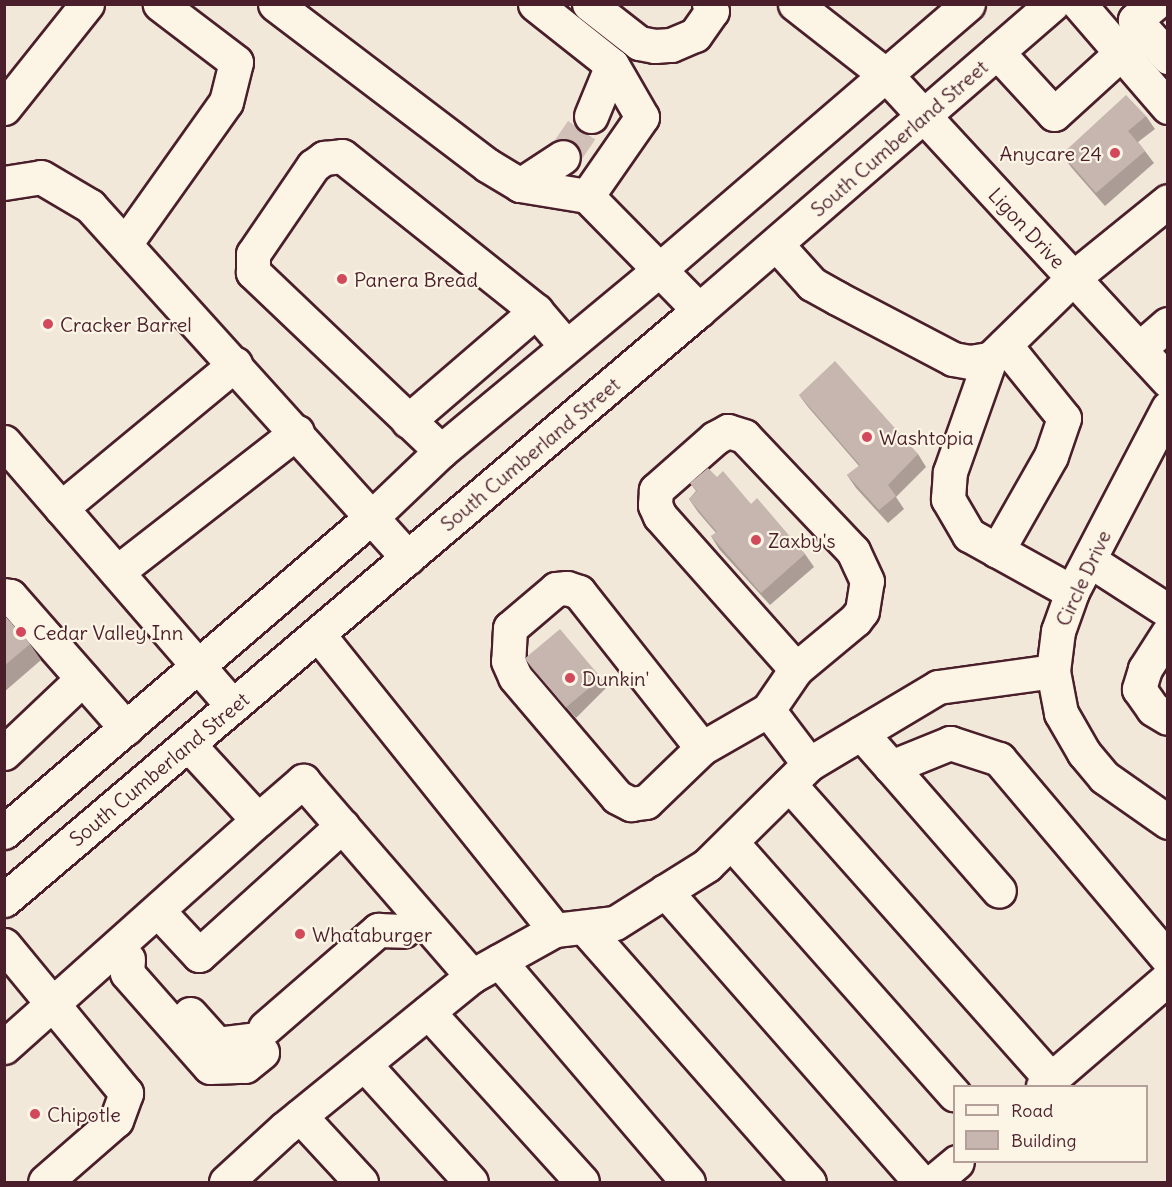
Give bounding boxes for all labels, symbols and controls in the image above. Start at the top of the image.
street label: South Cumberland Street [806,55,992,221]
place label: Anycare 24 [1000,141,1102,165]
marker: Anycare 24 [1106,144,1124,162]
street label: Ligon Drive [984,183,1070,273]
place label: Panera Bread [354,267,478,291]
marker: Panera Bread [335,272,349,286]
place label: Cracker Barrel [60,312,192,336]
marker: Cracker Barrel [41,317,55,331]
street label: South Cumberland Street [436,372,624,536]
place label: Washtopia [879,425,974,449]
marker: Washtopia [860,430,874,444]
street label: Circle Drive [1050,526,1116,630]
place label: Zaxby's [768,528,836,552]
marker: Zaxby's [749,533,763,547]
place label: Cedar Valley Inn [33,620,183,644]
marker: Cedar Valley Inn [14,625,28,639]
place label: Dunkin' [582,666,649,690]
marker: Dunkin' [563,671,577,685]
street label: South Cumberland Street [65,687,253,851]
place label: Whataburger [312,922,432,946]
marker: Whataburger [293,927,307,941]
legend [953,1085,1148,1163]
text: Road [1011,1099,1053,1122]
place label: Chipotle [47,1102,121,1126]
marker: Chipotle [28,1107,42,1121]
text: Building [1011,1129,1076,1152]

